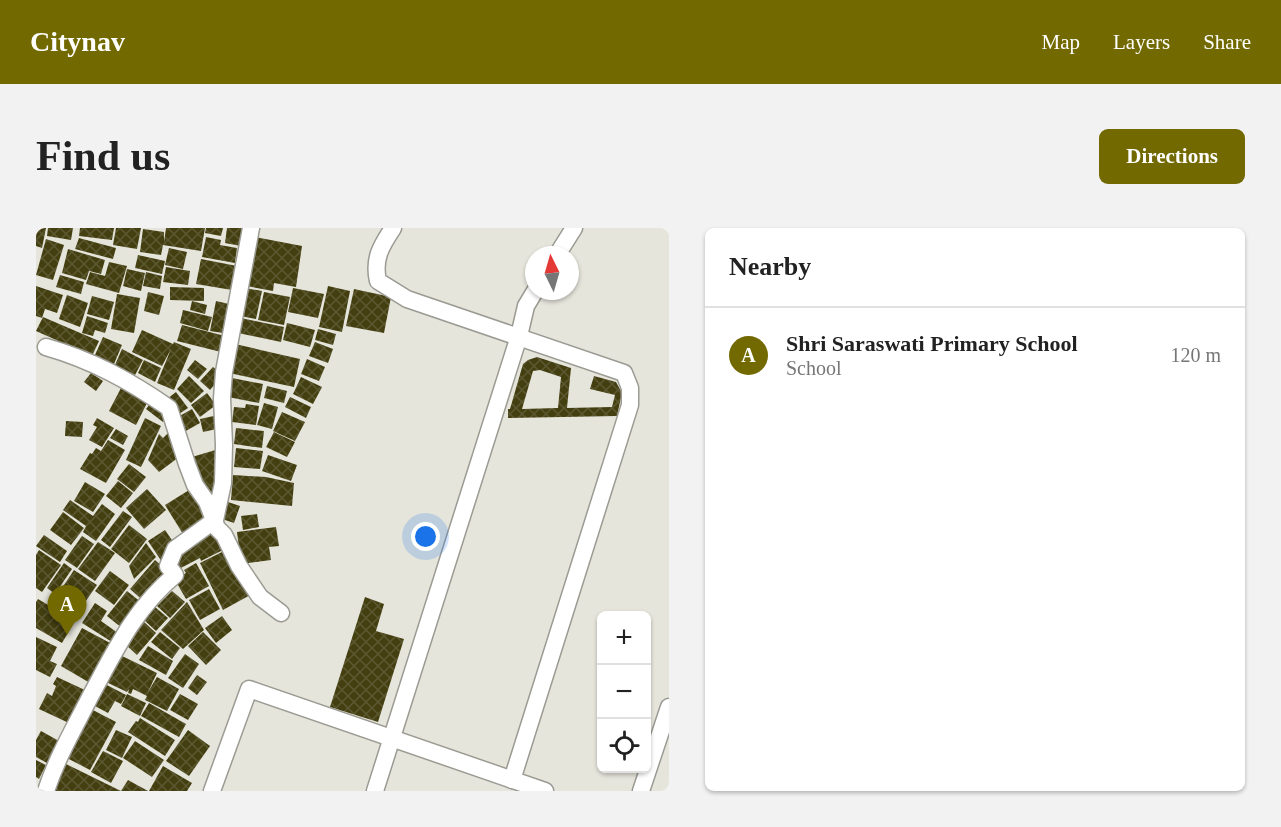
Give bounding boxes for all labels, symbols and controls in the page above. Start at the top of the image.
text: Citynav [30,26,125,57]
text: Map [1042,30,1080,54]
text: Layers [1113,30,1170,54]
text: Share [1203,30,1251,54]
button: Directions [1099,129,1245,184]
text: Find us [36,133,170,179]
north arrow [525,246,579,300]
text: Nearby [729,252,811,281]
text: Shri Saraswati Primary School [786,331,1078,356]
text: A [741,344,756,366]
text: 120 m [1170,344,1221,366]
text: School [786,357,842,379]
your location [411,522,440,551]
pin: A [48,586,87,635]
map controls [597,611,651,773]
button: + [597,611,651,665]
button: − [597,665,651,719]
button: locate [597,719,651,773]

